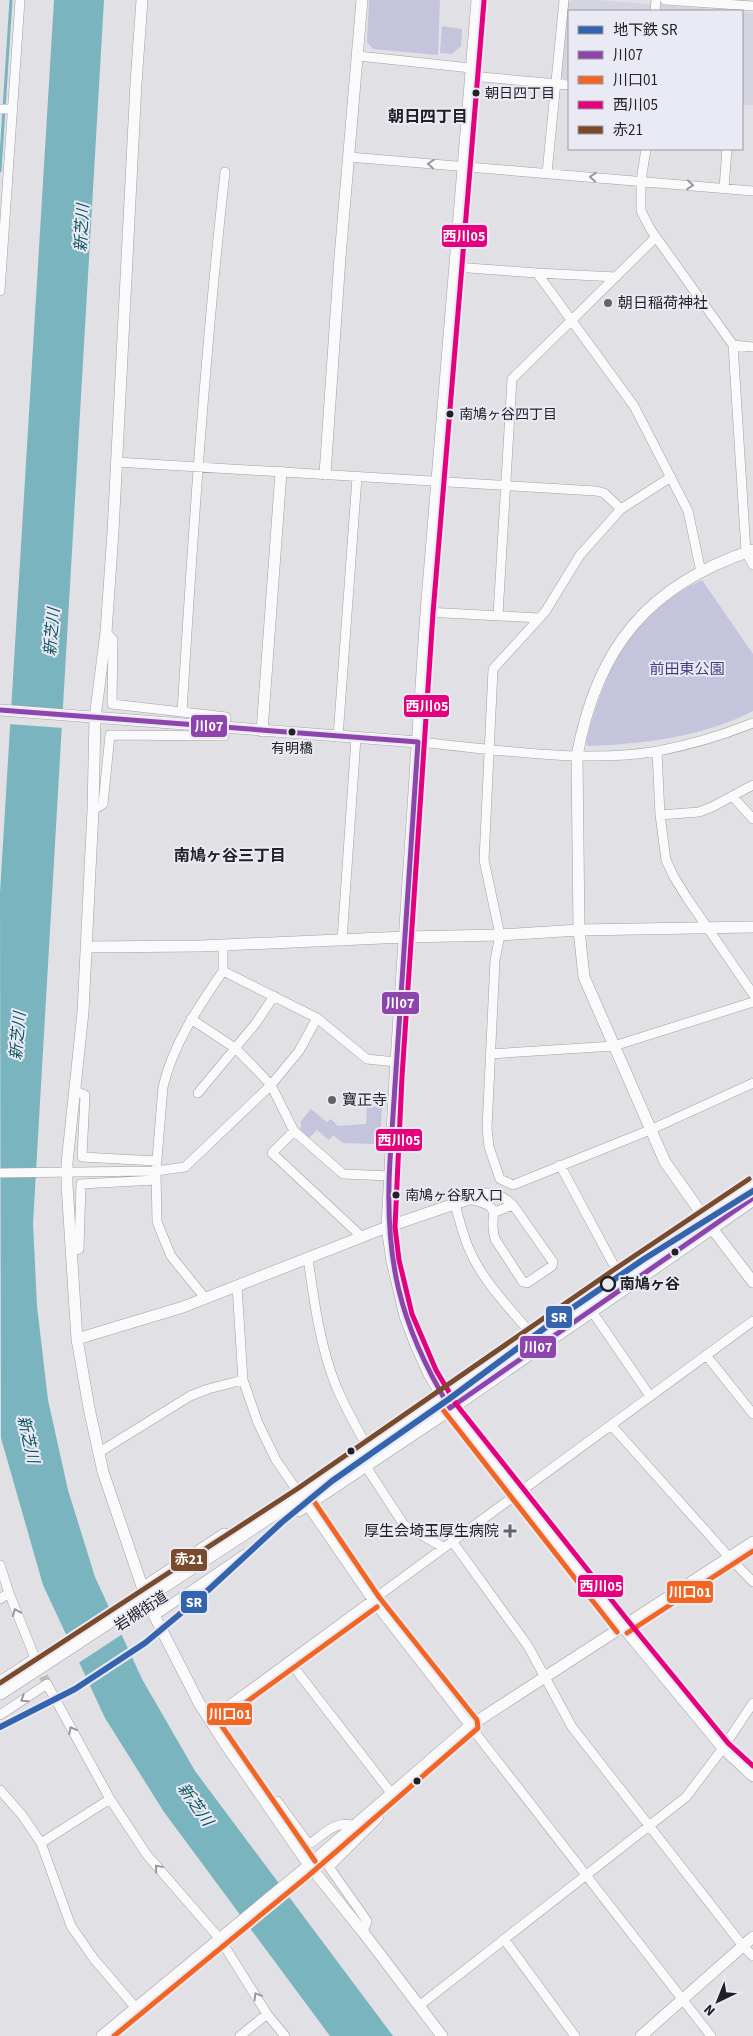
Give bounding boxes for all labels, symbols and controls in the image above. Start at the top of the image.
legend [568,10,743,150]
text: 地下鉄 SR [613,20,678,41]
text: 川07 [613,45,643,66]
text: 川口01 [613,70,658,91]
place label: 朝日四丁目 [485,84,555,104]
marker: 朝日四丁目 [471,88,481,98]
text: 西川05 [613,95,658,116]
district label: 朝日四丁目 [388,106,468,128]
text: 赤21 [613,120,643,141]
one-way arrow [427,159,435,170]
one-way arrow [589,172,597,183]
one-way arrow [686,180,694,191]
water label: 新芝川 [70,202,94,253]
line badge: 西川05 [441,224,488,248]
text: 西川05 [443,227,485,247]
place label: 朝日稲荷神社 [618,293,708,314]
marker: 朝日稲荷神社 [602,297,614,309]
place label: 南鳩ヶ谷四丁目 [459,405,557,425]
marker: 南鳩ヶ谷四丁目 [445,409,455,419]
water label: 新芝川 [39,605,65,657]
park label: 前田東公園 [649,659,725,680]
line badge: 西川05 [403,694,450,718]
text: 西川05 [406,697,448,717]
line badge: 川07 [190,714,228,738]
text: 川07 [195,717,223,737]
marker: 有明橋 [287,727,297,737]
place label: 有明橋 [271,739,313,759]
district label: 南鳩ヶ谷三丁目 [174,845,286,867]
line badge: 川07 [381,991,420,1015]
text: 川07 [386,994,414,1014]
water label: 新芝川 [5,1009,31,1061]
place label: 寶正寺 [342,1090,387,1111]
marker: 寶正寺 [326,1094,338,1106]
line badge: 西川05 [375,1128,423,1152]
text: 西川05 [378,1131,420,1151]
place label: 南鳩ヶ谷駅入口 [405,1186,503,1206]
marker: 南鳩ヶ谷駅入口 [391,1190,401,1200]
unlabelled marker [670,1247,680,1257]
place label: 南鳩ヶ谷 [620,1274,680,1295]
marker: 南鳩ヶ谷 [600,1276,616,1292]
line badge: SR [545,1305,573,1329]
text: SR [551,1308,568,1328]
line badge: 川07 [519,1335,557,1359]
text: 川07 [524,1338,552,1358]
water label: 新芝川 [12,1413,45,1467]
unlabelled marker [346,1446,356,1456]
place label: 厚生会埼玉厚生病院 [364,1521,499,1542]
marker: 厚生会埼玉厚生病院 [503,1524,517,1538]
line badge: 赤21 [170,1548,208,1572]
text: 赤21 [175,1550,203,1570]
line badge: 西川05 [577,1574,624,1598]
text: 西川05 [580,1577,622,1597]
line badge: 川口01 [666,1580,714,1604]
text: 川口01 [669,1583,711,1603]
street label: 岩槻街道 [110,1586,172,1637]
line badge: SR [180,1590,208,1614]
text: SR [186,1593,203,1613]
one-way arrow [12,1608,23,1617]
one-way arrow [20,1693,29,1703]
line badge: 川口01 [206,1702,253,1726]
text: 川口01 [209,1705,251,1725]
one-way arrow [68,1727,78,1736]
unlabelled marker [412,1776,422,1786]
water label: 新芝川 [172,1779,219,1832]
one-way arrow [154,1864,163,1873]
north arrow [693,1976,743,2026]
one-way arrow [253,1993,263,2002]
text: N [700,1999,720,2020]

